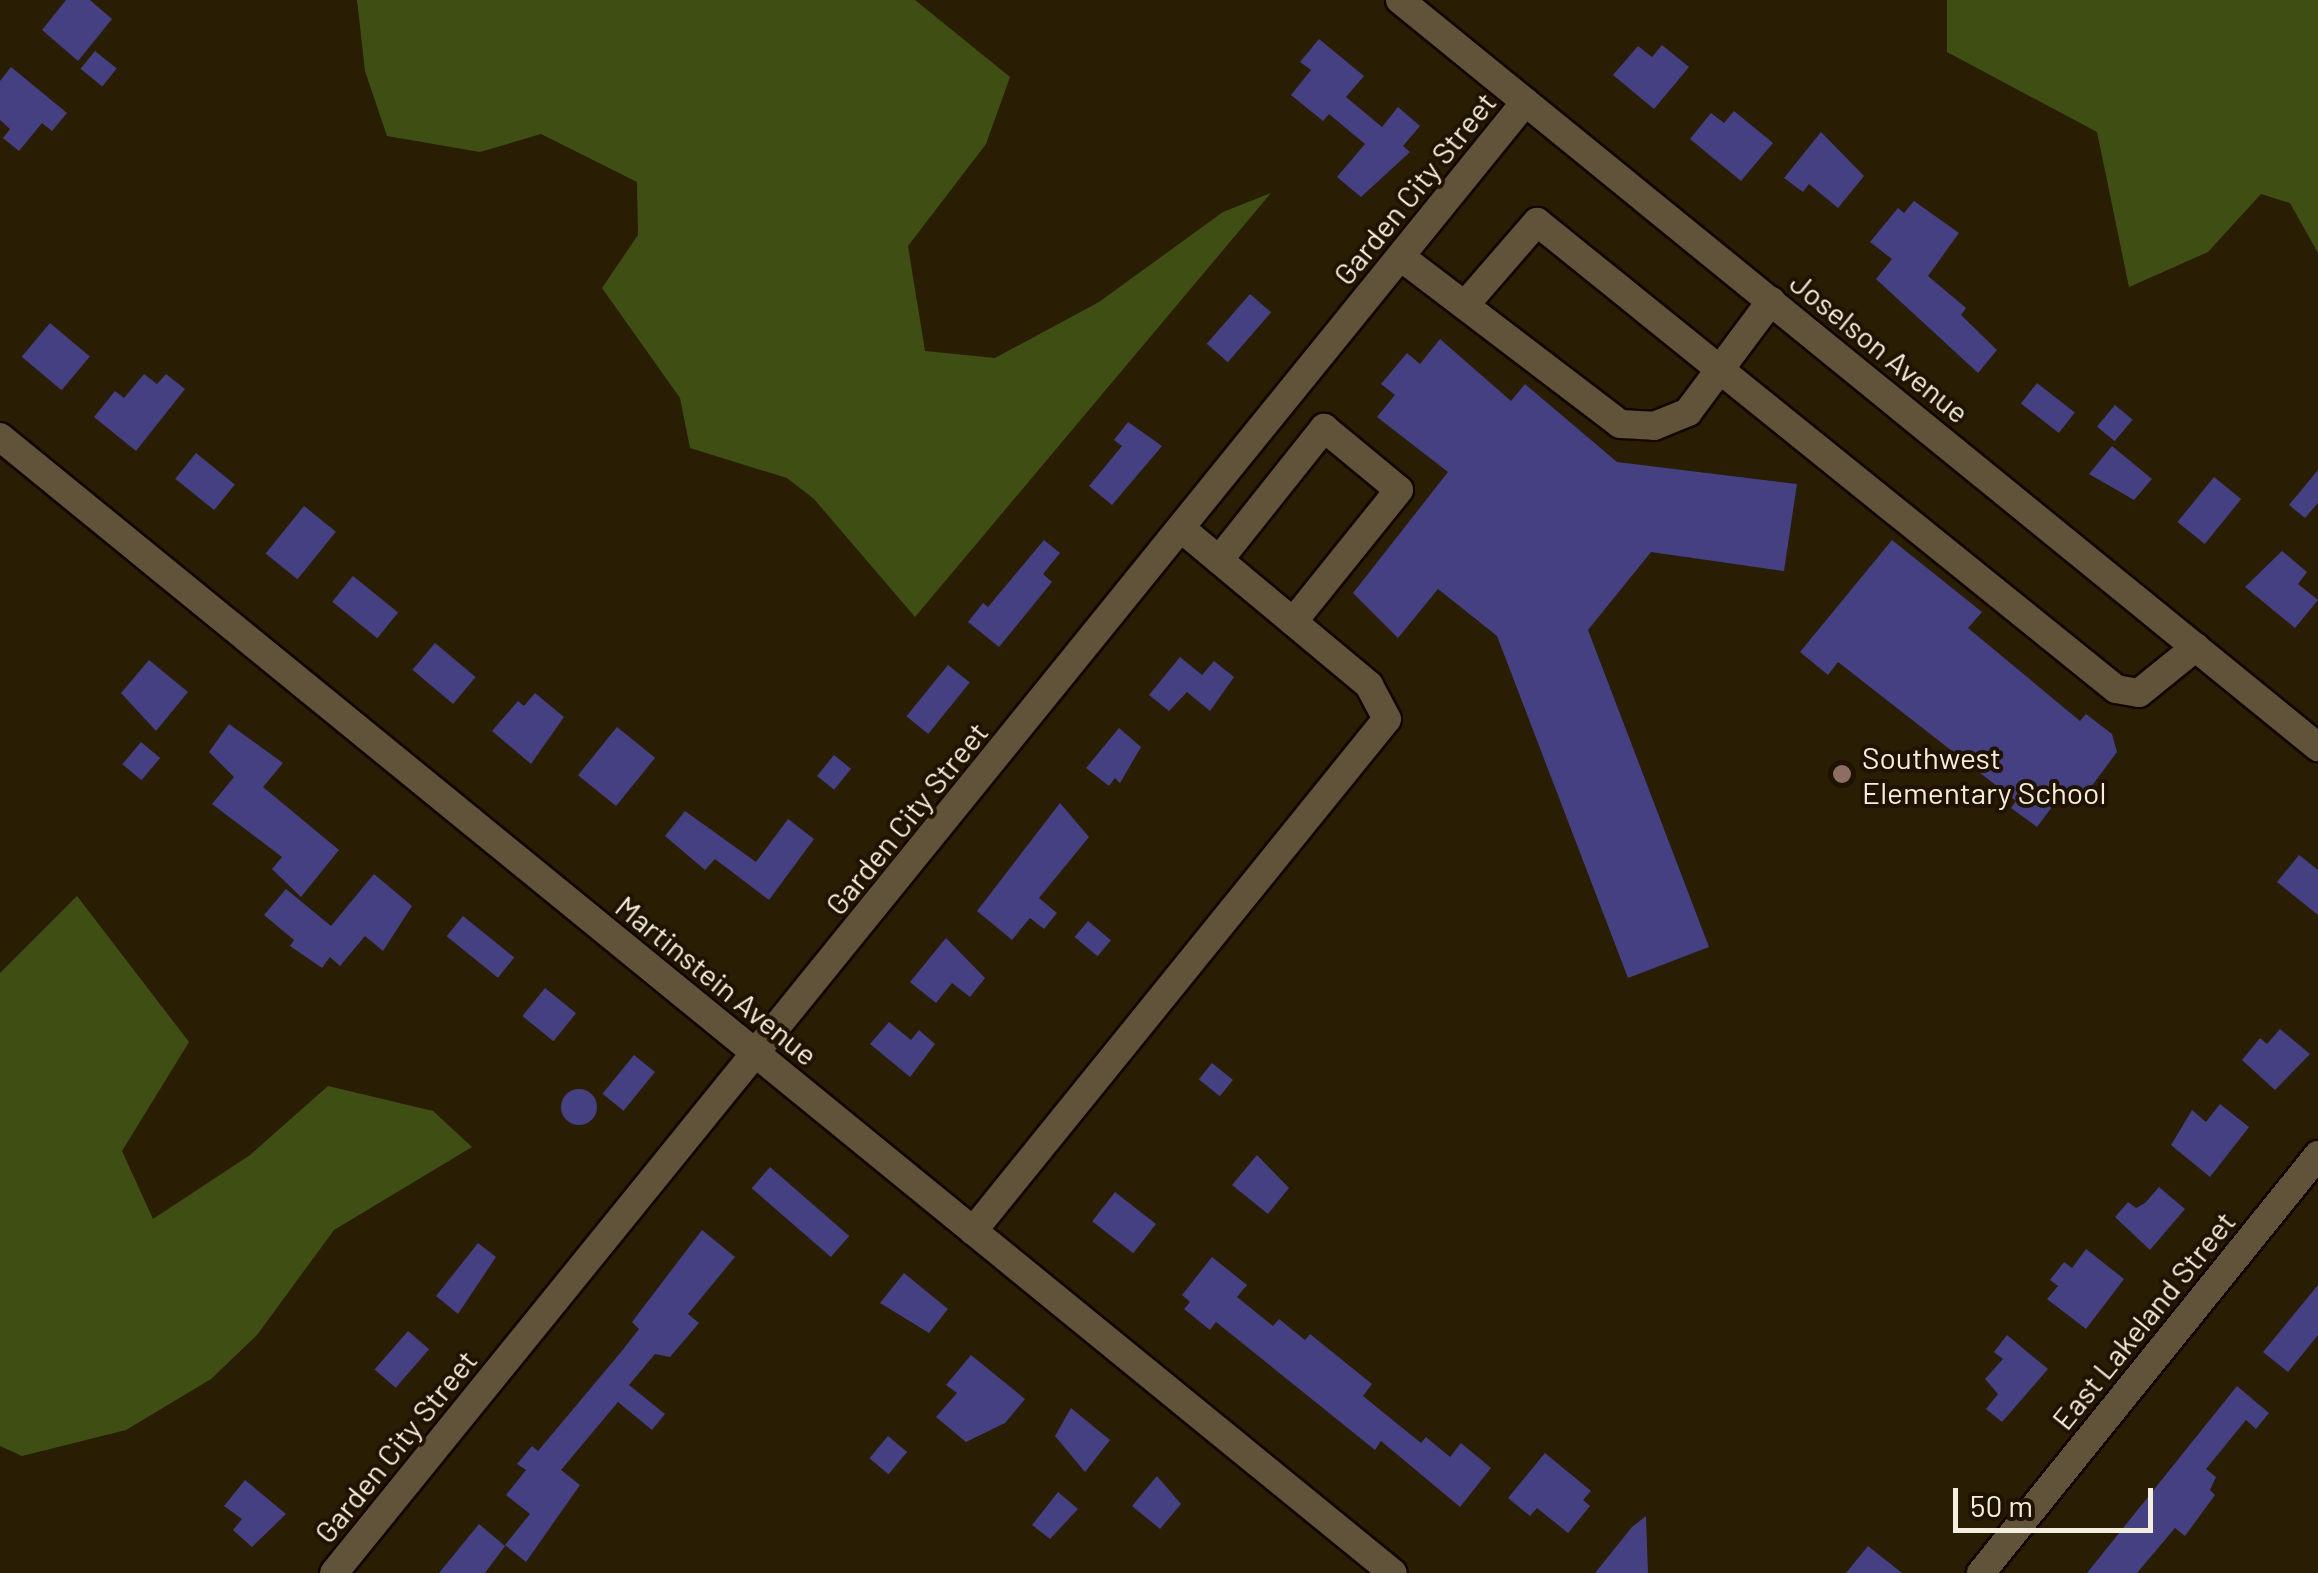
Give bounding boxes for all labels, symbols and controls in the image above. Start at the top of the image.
street label: Garden City Street [1325,84,1503,292]
street label: Joselson Avenue [1783,264,1977,430]
street label: Garden City Street [817,714,995,922]
place label: Southwest Elementary School [1862,739,2106,810]
marker: Southwest Elementary School [1831,763,1853,785]
street label: Martinstein Avenue [609,888,825,1072]
street label: East Lakeland Street [2044,1204,2242,1436]
street label: Garden City Street [306,1342,484,1550]
scale bar [1958,1468,2158,1530]
text: 50 m [1970,1487,2033,1523]

